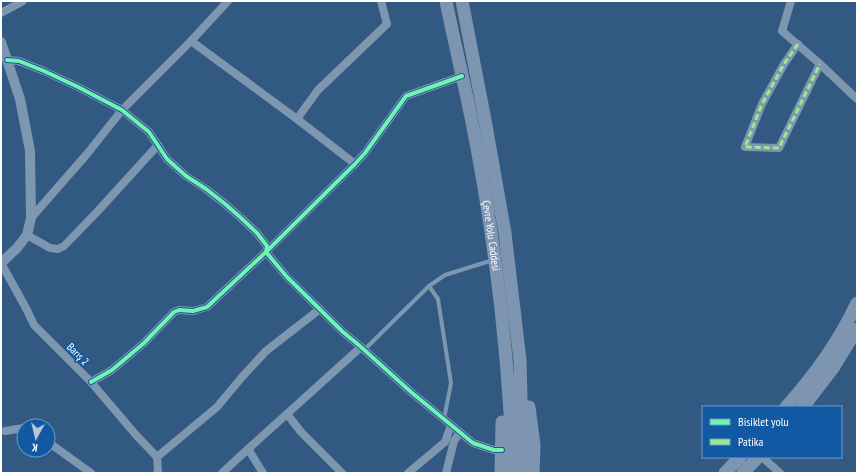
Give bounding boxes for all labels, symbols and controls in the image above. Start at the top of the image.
street label: Çevre Yolu Caddesi [479,199,503,272]
street label: Barış 2 [64,340,92,368]
legend [702,406,842,458]
text: Bisiklet yolu [738,414,789,429]
north arrow [16,418,56,458]
text: Patika [738,434,763,449]
text: K [31,441,38,455]

